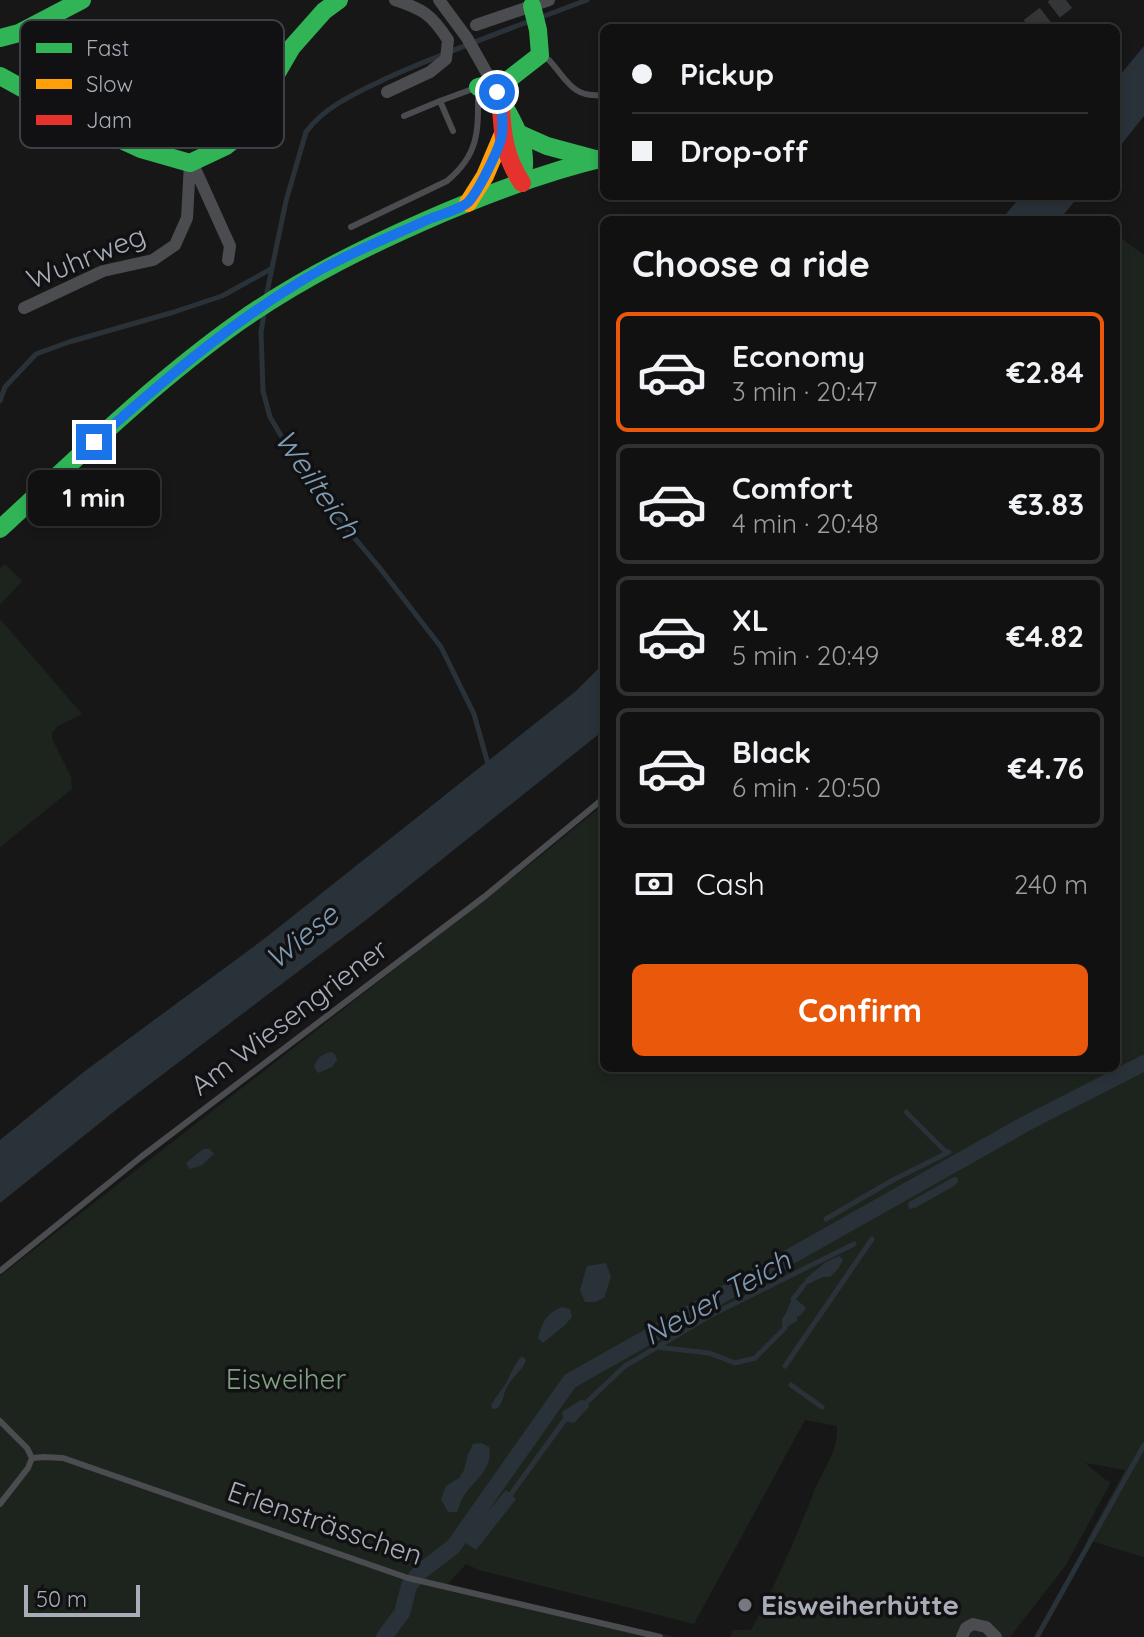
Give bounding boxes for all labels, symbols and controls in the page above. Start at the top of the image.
legend [20,20,284,148]
text: Fast [86,34,129,62]
text: Pickup [680,55,774,93]
text: Slow [86,70,133,98]
route start [479,74,515,110]
text: Jam [86,106,132,134]
text: Drop-off [680,132,808,170]
street label: Wuhrweg [21,217,150,296]
text: Choose a ride [632,241,870,286]
icon: car [636,336,708,408]
text: Economy [732,337,865,375]
text: €2.84 [1007,353,1084,391]
text: 3 min · 20:47 [732,375,877,408]
water label: Weilteich [266,421,370,546]
route end [76,424,112,460]
icon: car [636,468,708,540]
text: Comfort [732,469,853,507]
callout: 1 min [28,470,160,526]
text: 1 min [63,481,126,514]
text: €3.83 [1009,485,1084,523]
text: 4 min · 20:48 [732,507,879,540]
icon: car [636,600,708,672]
text: XL [732,601,769,639]
text: €4.82 [1007,617,1084,655]
text: 5 min · 20:49 [732,639,879,672]
icon: car [636,732,708,804]
text: Black [732,733,811,771]
text: €4.76 [1008,749,1084,787]
text: 6 min · 20:50 [732,771,881,804]
icon: cash [632,862,676,906]
text: Cash [696,865,765,903]
text: 240 m [1014,868,1088,901]
water label: Wiese [257,895,347,977]
street label: Am Wiesengriener [183,931,394,1102]
button: Confirm [632,964,1088,1056]
water label: Neuer Teich [636,1241,798,1353]
park label: Eisweiher [226,1361,346,1396]
street label: Erlensträsschen [223,1473,427,1572]
scale bar [24,1581,140,1617]
text: 50 m [36,1585,87,1613]
place label: Eisweiherhütte [761,1587,959,1622]
marker: Eisweiherhütte [736,1596,754,1614]

